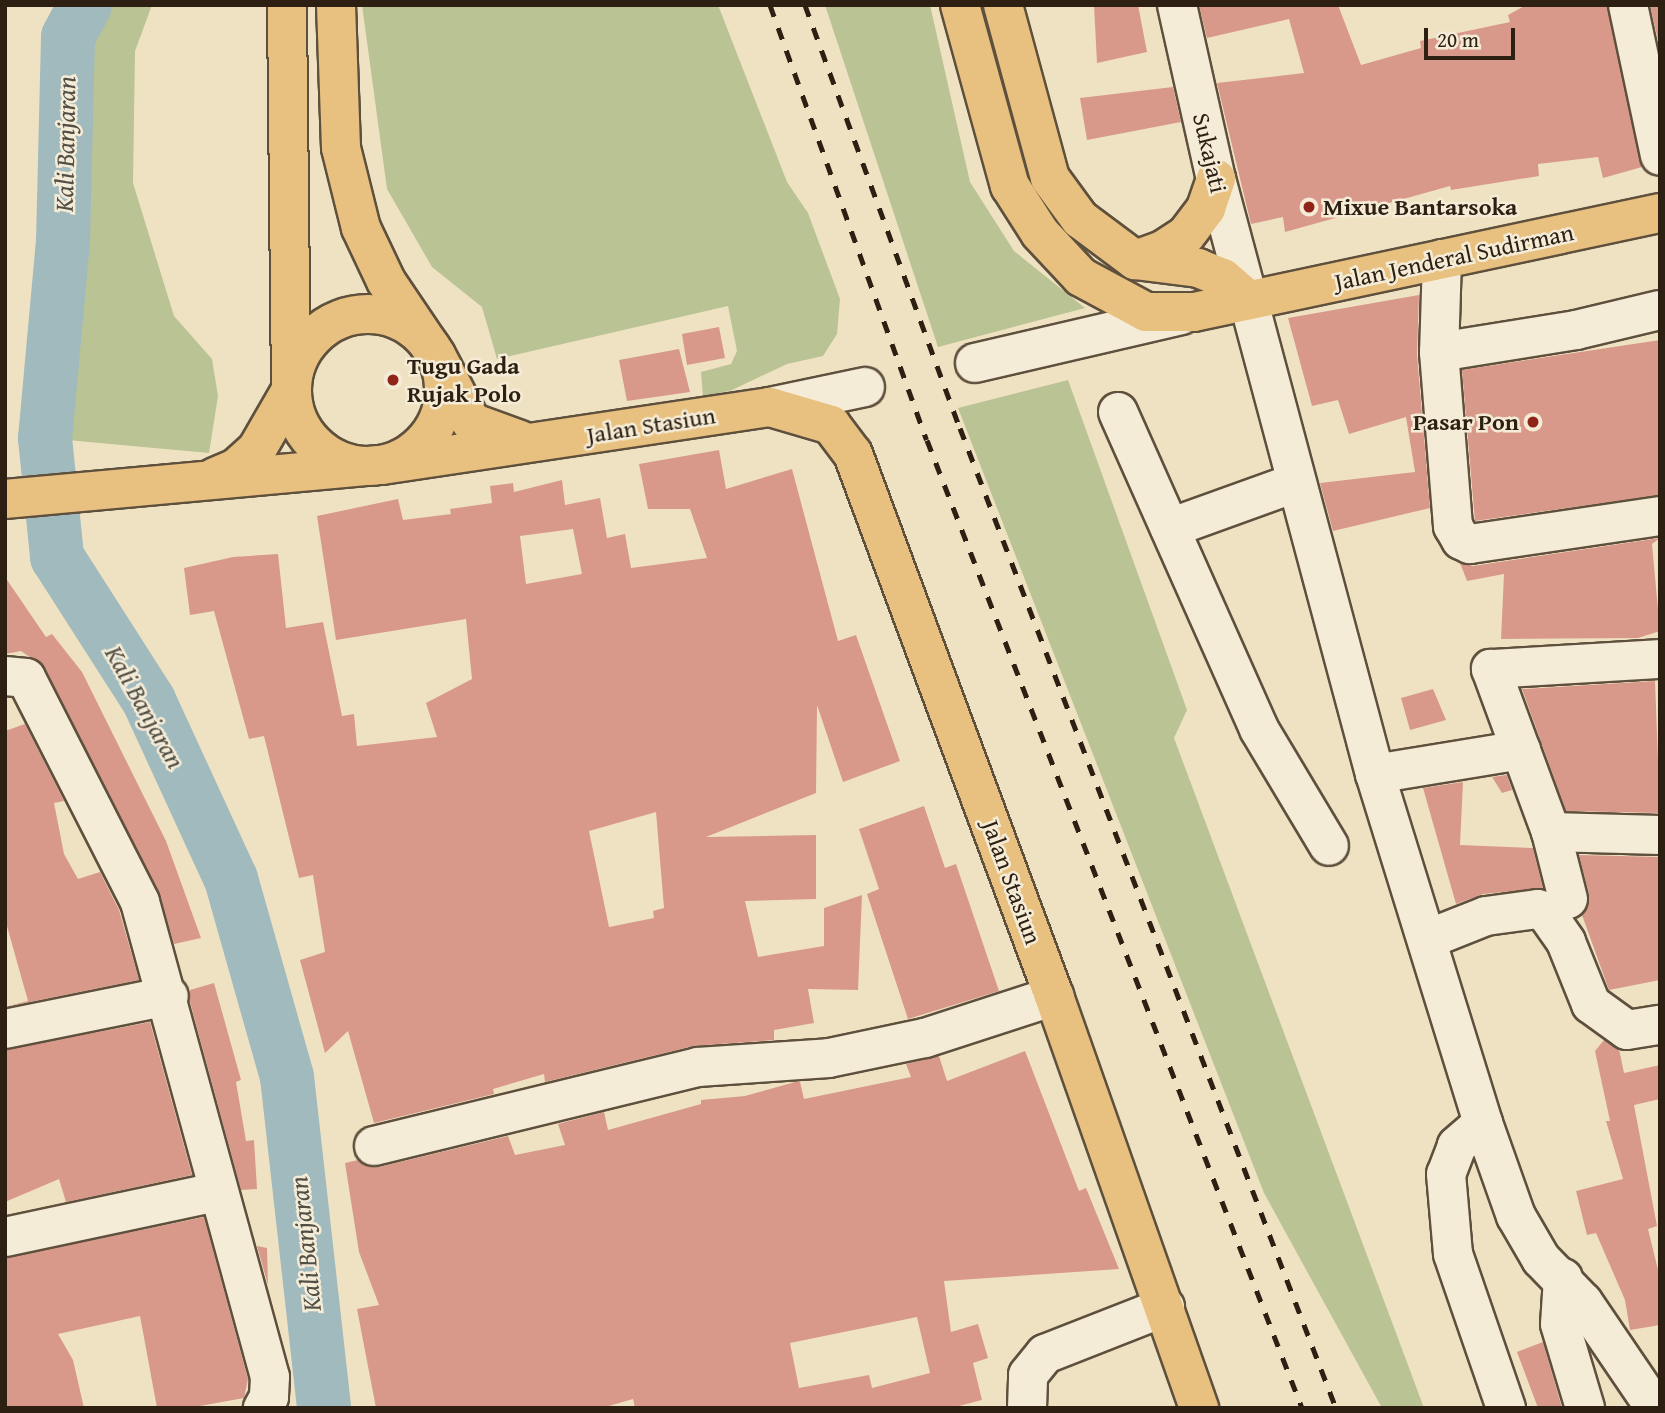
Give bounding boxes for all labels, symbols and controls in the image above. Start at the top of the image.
scale bar [1427,14,1518,58]
text: 20 m [1437,24,1479,55]
water label: Kali Banjaran [48,76,82,212]
street label: Sukajati [1187,110,1233,196]
place label: Mixue Bantarsoka [1323,193,1517,221]
marker: Mixue Bantarsoka [1301,199,1317,215]
street label: Jalan Jenderal Sudirman [1332,218,1576,296]
place label: Tugu Gada Rujak Polo [407,352,521,408]
marker: Tugu Gada Rujak Polo [385,372,401,388]
street label: Jalan Stasiun [585,401,717,449]
place label: Pasar Pon [1413,408,1519,436]
marker: Pasar Pon [1525,414,1541,430]
water label: Kali Banjaran [98,640,192,774]
street label: Jalan Stasiun [976,816,1048,948]
water label: Kali Banjaran [282,1175,328,1313]

